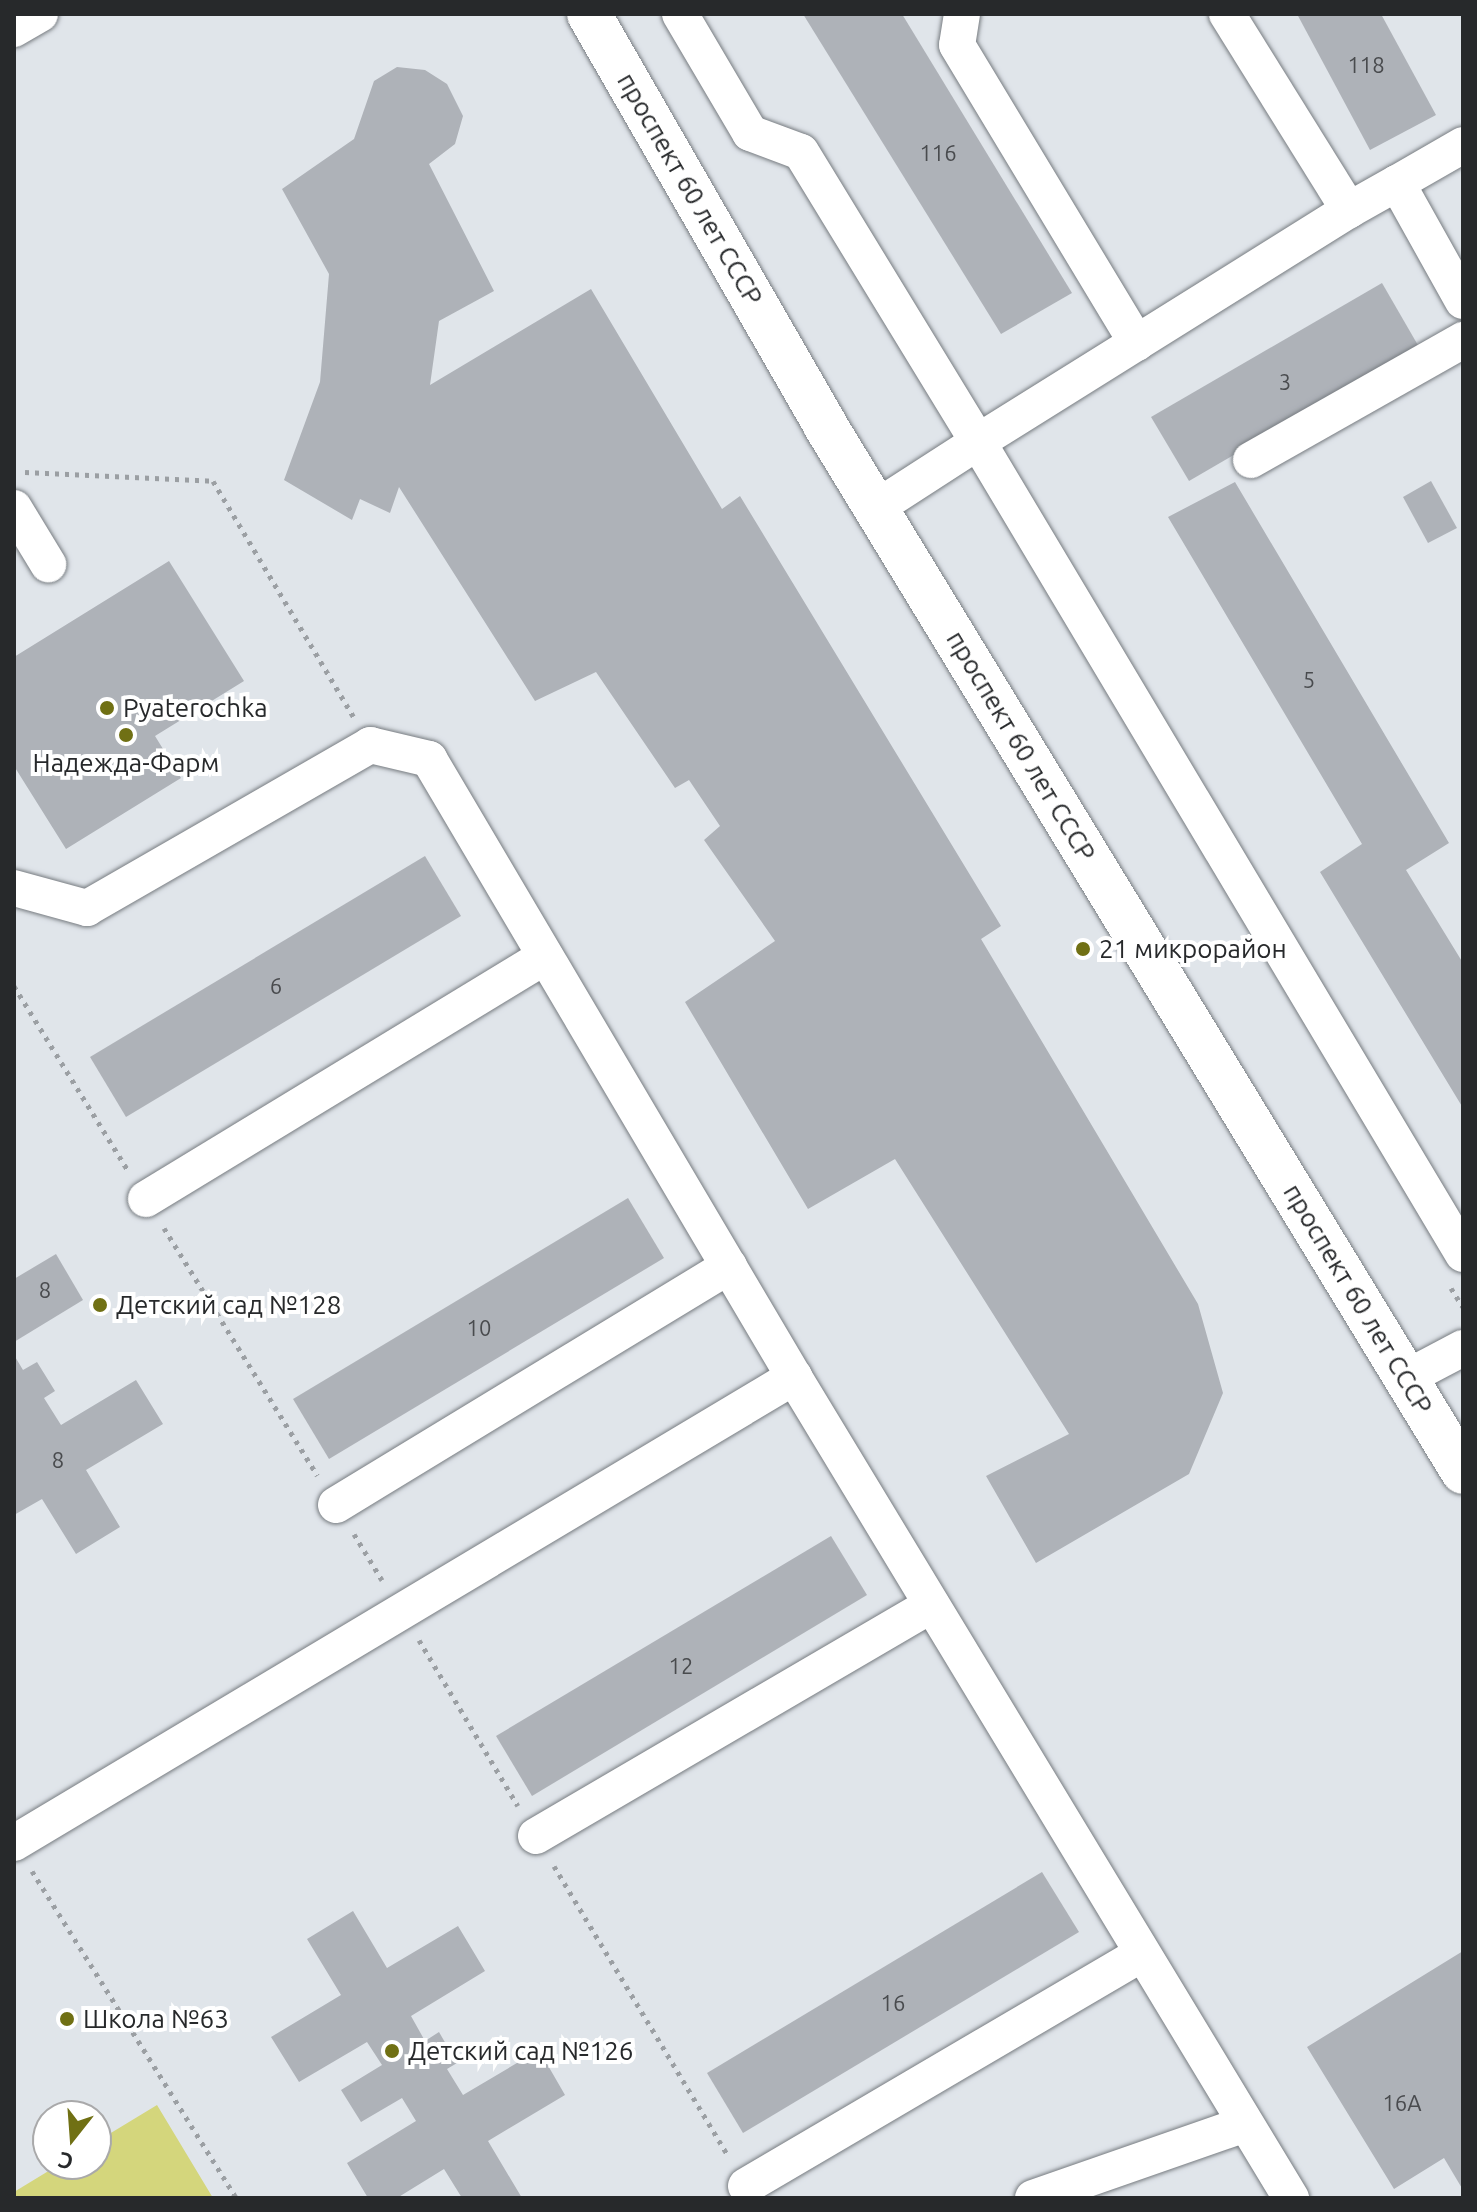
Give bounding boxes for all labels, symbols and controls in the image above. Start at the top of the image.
house number: 118 [1347,52,1385,78]
street label: проспект 60 лет СССР [611,67,769,311]
house number: 116 [919,140,957,166]
house number: 3 [1279,369,1291,395]
street label: проспект 60 лет СССР [940,625,1102,867]
house number: 5 [1303,667,1315,693]
place label: Pyaterochka [123,692,268,724]
marker: Pyaterochka [98,699,116,717]
marker: Надежда-Фарм [117,726,135,744]
place label: Надежда-Фарм [33,747,219,779]
place label: 21 микрорайон [1099,933,1287,965]
marker: 21 микрорайон [1074,940,1092,958]
house number: 6 [270,973,282,999]
street label: проспект 60 лет СССР [1277,1178,1439,1420]
house number: 8 [39,1277,51,1303]
place label: Детский сад №128 [116,1289,341,1321]
marker: Детский сад №128 [91,1296,109,1314]
house number: 10 [467,1315,491,1341]
house number: 8 [52,1447,64,1473]
house number: 12 [669,1653,693,1679]
house number: 16 [881,1990,905,2016]
place label: Школа №63 [83,2003,229,2035]
marker: Школа №63 [58,2010,76,2028]
place label: Детский сад №126 [408,2035,633,2067]
marker: Детский сад №126 [383,2042,401,2060]
house number: 16А [1382,2090,1422,2116]
north arrow [32,2100,112,2180]
text: С [55,2148,76,2176]

